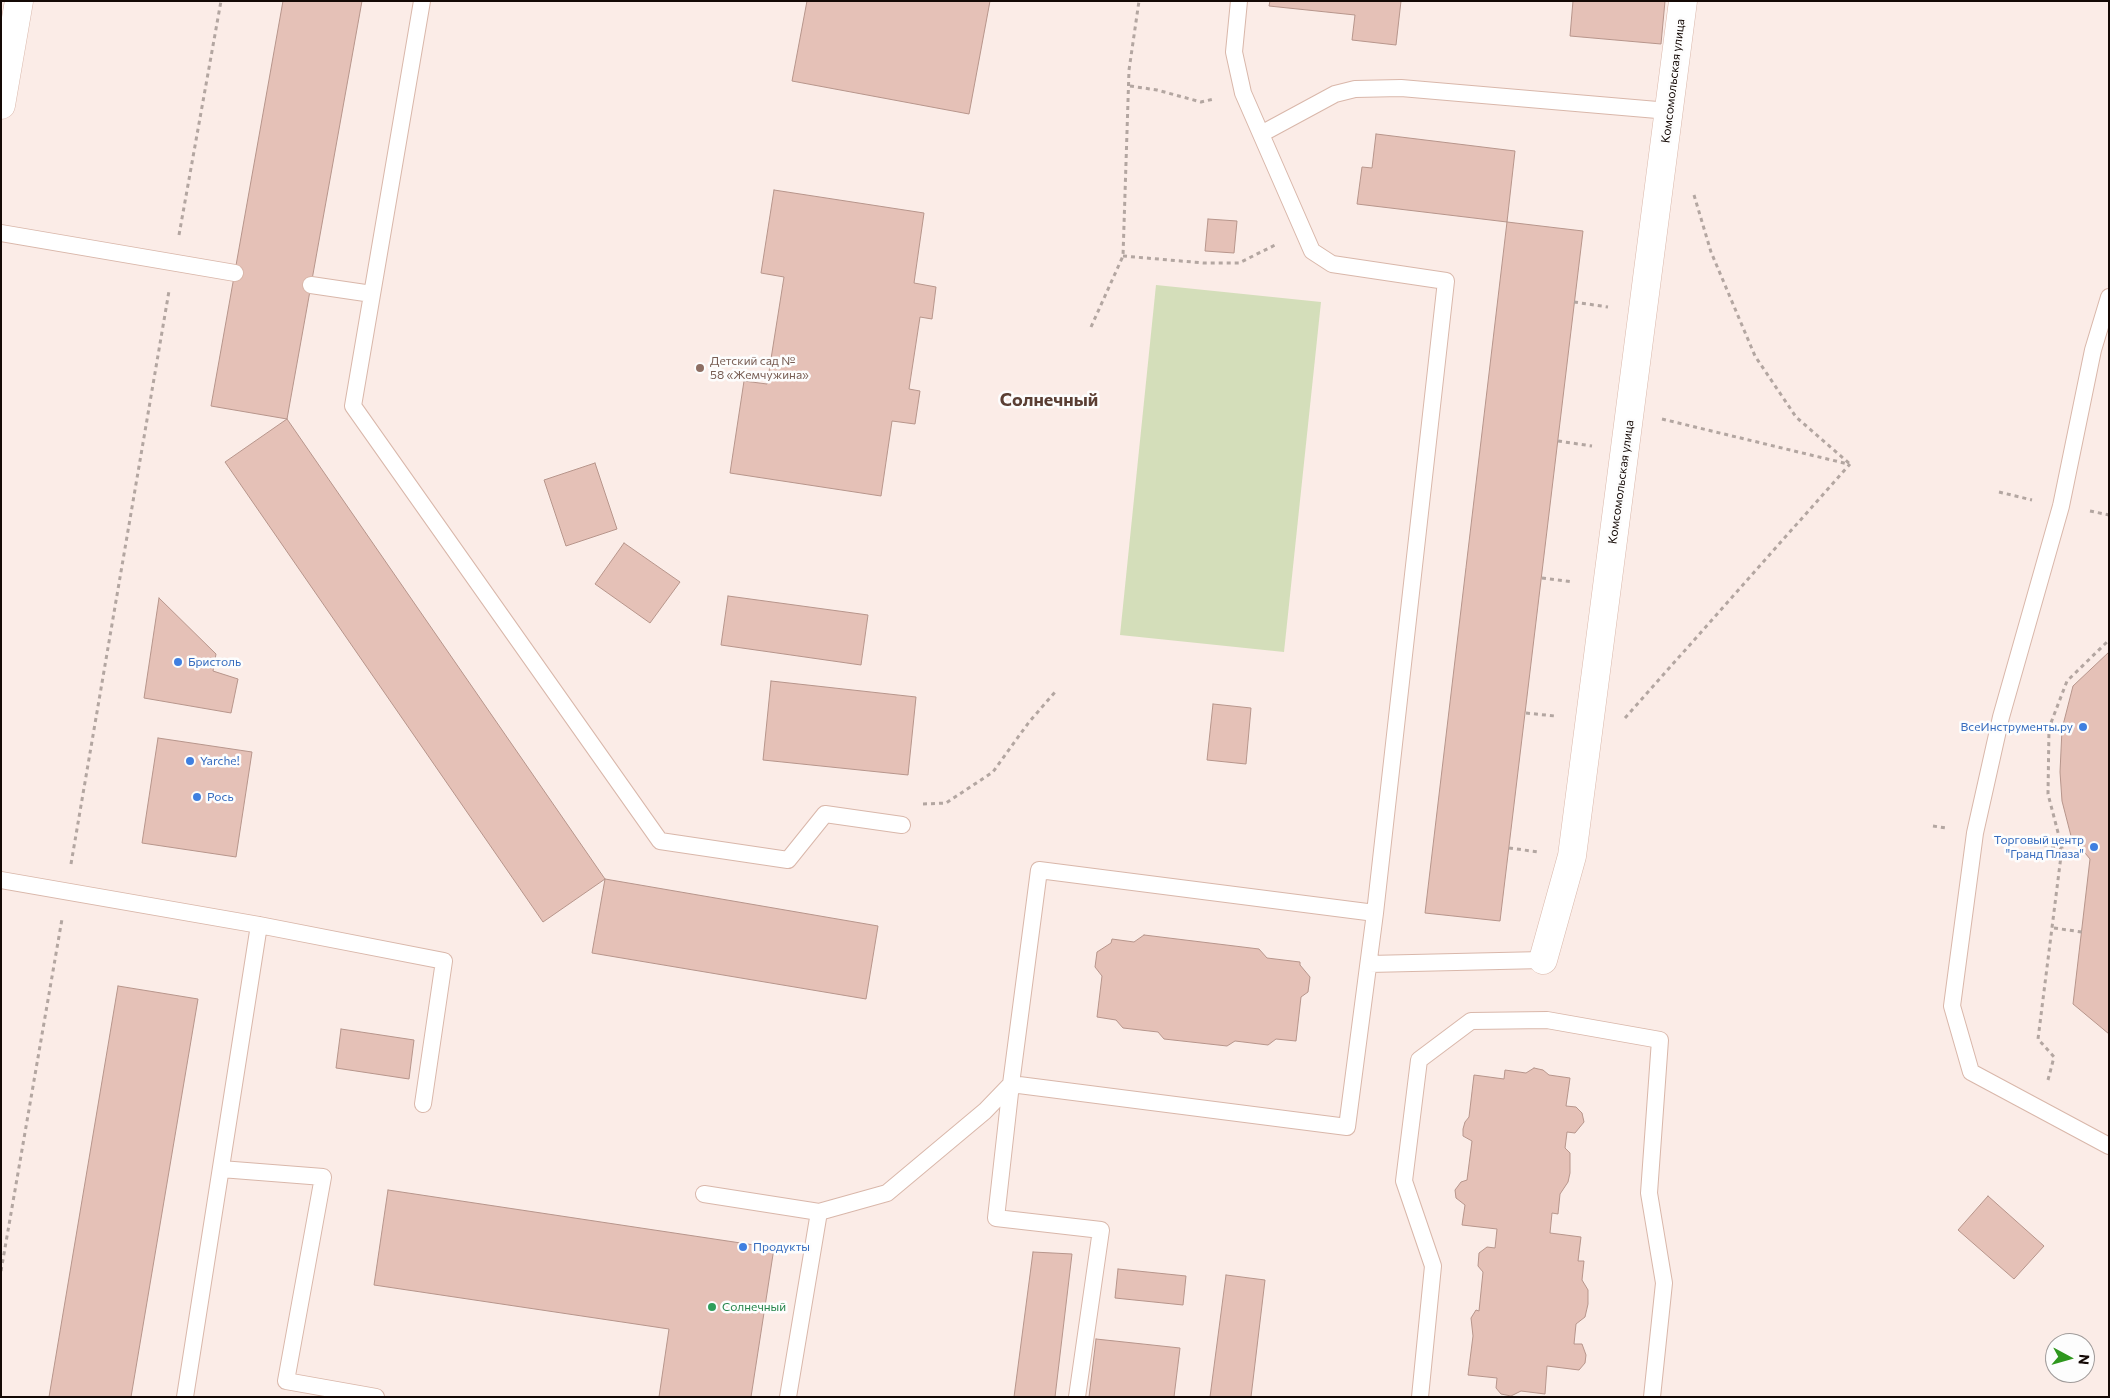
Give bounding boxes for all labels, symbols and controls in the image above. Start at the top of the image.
street label: Комсомольская улица [1658,18,1688,144]
place label: Детский сад № 58 «Жемчужина» [710,354,809,382]
marker: Детский сад № 58 «Жемчужина» [694,362,706,374]
district label: Солнечный [1000,389,1098,411]
street label: Комсомольская улица [1605,419,1637,545]
place label: Бристоль [188,655,241,669]
marker: Бристоль [172,656,184,668]
place label: ВсеИнструменты.ру [1961,720,2073,734]
marker: ВсеИнструменты.ру [2077,721,2089,733]
place label: Yarche! [200,754,239,768]
marker: Yarche! [184,755,196,767]
place label: Рось [207,790,234,804]
marker: Рось [191,791,203,803]
place label: Торговый центр "Гранд Плаза" [1994,833,2084,861]
marker: Торговый центр "Гранд Плаза" [2088,841,2100,853]
place label: Продукты [753,1240,810,1254]
marker: Продукты [737,1241,749,1253]
place label: Солнечный [722,1300,786,1314]
marker: Солнечный [706,1301,718,1313]
north arrow [2045,1333,2095,1383]
text: N [2075,1353,2093,1366]

